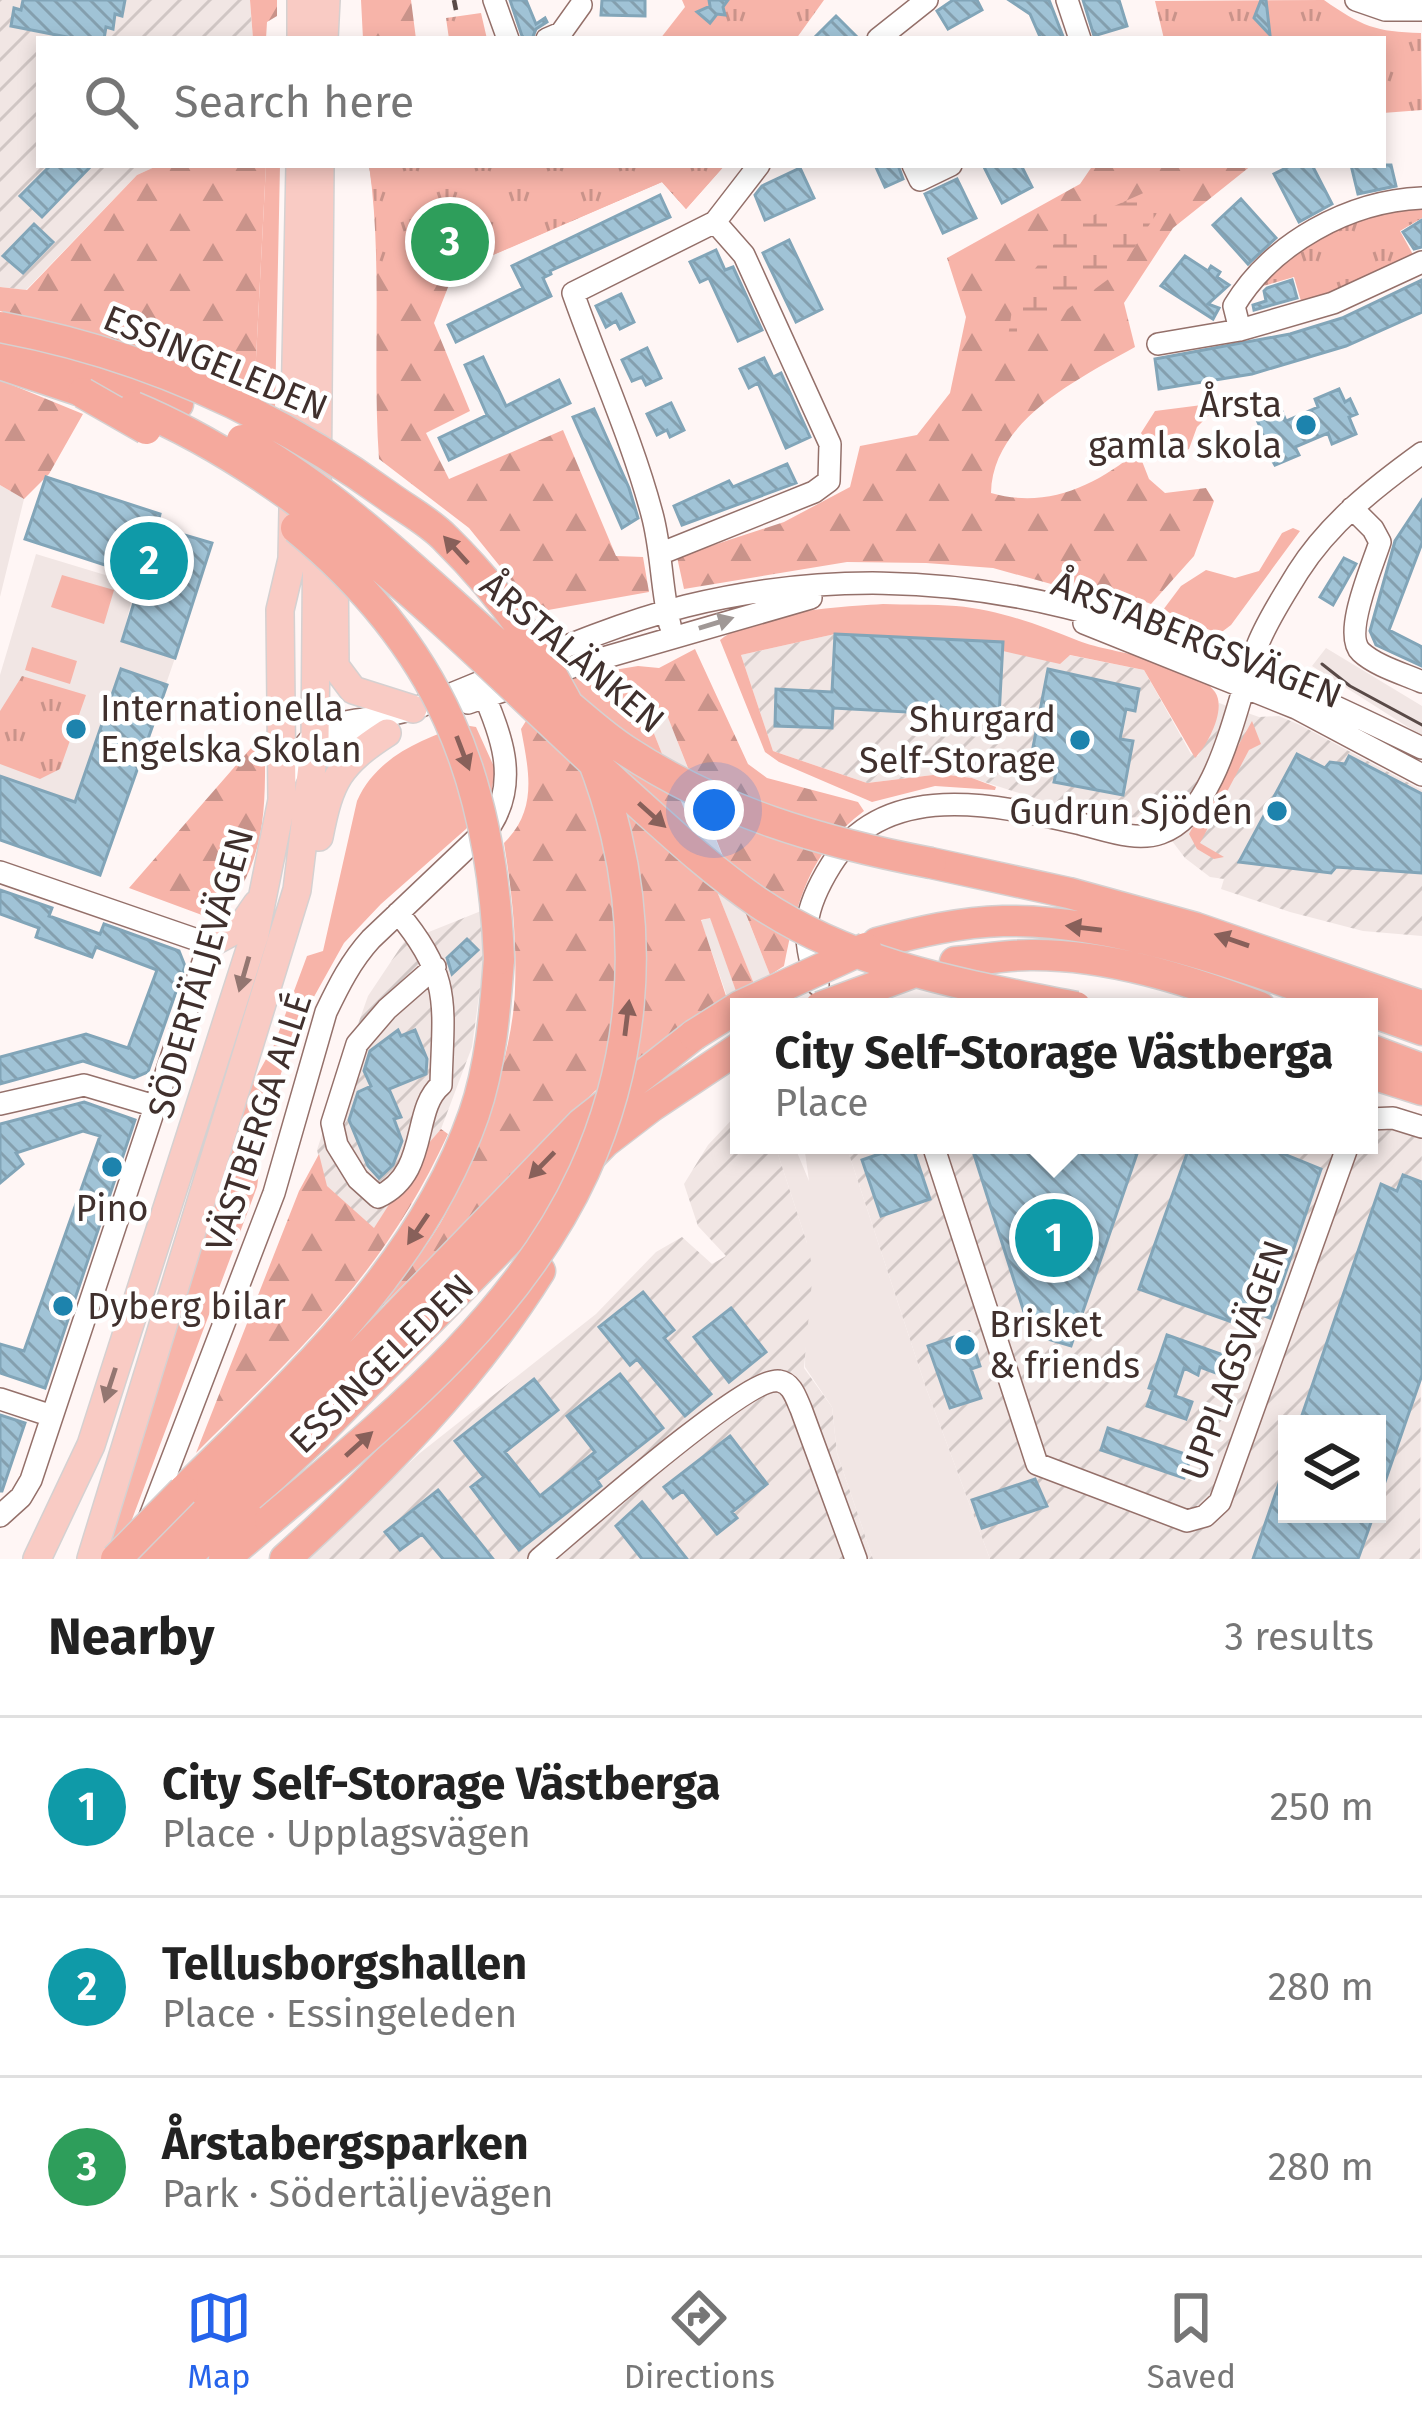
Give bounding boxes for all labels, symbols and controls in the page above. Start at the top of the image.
search box [36,36,1386,168]
icon: search [78,69,144,135]
text: Search here [174,75,414,129]
pin: 3 [411,197,489,287]
street label: ESSINGELEDEN [97,296,334,430]
place label: Årsta gamla skola [1088,381,1282,468]
marker: Årsta gamla skola [1293,412,1319,438]
pin: 2 [110,516,188,606]
one-way arrow [443,536,470,565]
street label: ÅRSTABERGSVÄGEN [1045,560,1349,718]
street label: ÅRSTALÄNKEN [471,562,675,742]
one-way arrow [698,613,735,631]
place label: Internationella Engelska Skolan [100,687,362,772]
place label: Shurgard Self-Storage [859,698,1056,783]
marker: Internationella Engelska Skolan [63,716,89,742]
marker: Shurgard Self-Storage [1067,727,1093,753]
one-way arrow [455,736,474,772]
your location [684,780,744,840]
place label: Gudrun Sjödén [1009,790,1253,834]
marker: Gudrun Sjödén [1264,798,1290,824]
one-way arrow [637,801,667,828]
street label: SÖDERTÄLJEVÄGEN [139,823,263,1123]
one-way arrow [1065,919,1102,938]
one-way arrow [1213,930,1250,949]
one-way arrow [233,956,252,993]
street label: VÄSTBERGA ALLÉ [196,987,321,1257]
popup [730,998,1378,1154]
one-way arrow [618,999,637,1036]
text: City Self-Storage Västberga [775,1026,1333,1080]
text: Place [775,1080,868,1126]
one-way arrow [528,1150,556,1179]
marker: Pino [99,1154,125,1180]
place label: Pino [75,1187,149,1231]
pin: 1 [1015,1193,1093,1283]
one-way arrow [407,1212,430,1245]
street label: UPPLAGSVÄGEN [1171,1234,1299,1486]
street label: ESSINGELEDEN [280,1265,483,1463]
place label: Dyberg bilar [87,1285,286,1329]
marker: Dyberg bilar [50,1293,76,1319]
place label: Brisket & friends [989,1303,1140,1388]
marker: Brisket & friends [952,1332,978,1358]
one-way arrow [100,1367,119,1404]
map controls [1278,1415,1386,1523]
button: layers [1278,1415,1386,1523]
one-way arrow [344,1431,374,1458]
text: Nearby [48,1606,214,1668]
text: 3 results [1224,1614,1374,1660]
text: City Self-Storage Västberga [162,1757,721,1811]
text: 1 [78,1784,96,1830]
text: 250 m [1270,1784,1374,1830]
text: Place · Upplagsvägen [162,1811,531,1857]
text: Tellusborgshallen [162,1937,527,1991]
text: 2 [77,1964,97,2010]
text: 280 m [1268,1964,1374,2010]
text: Place · Essingeleden [162,1991,517,2037]
text: Årstabergsparken [162,2117,529,2171]
text: 3 [77,2144,97,2190]
text: 280 m [1268,2144,1374,2190]
text: Park · Södertäljevägen [162,2171,554,2217]
tab: Map [186,2285,252,2397]
tab: Directions [624,2285,775,2397]
tab: Saved [1147,2285,1236,2397]

